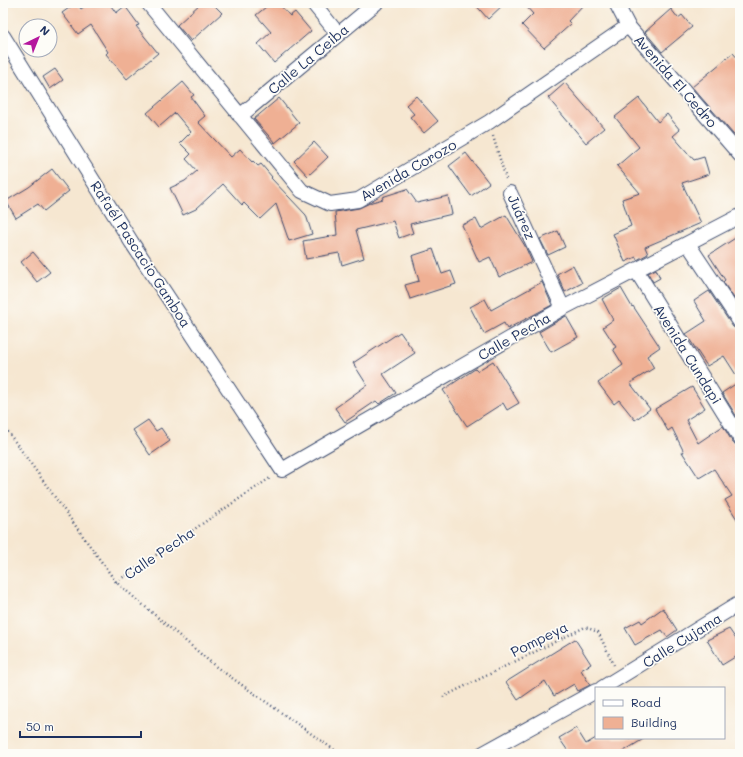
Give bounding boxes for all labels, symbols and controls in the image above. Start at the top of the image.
north arrow [18,18,58,58]
street label: Calle La Ceiba [264,20,352,98]
text: N [37,22,53,39]
street label: Avenida El Cedro [630,30,722,132]
street label: Avenida Corozo [356,135,460,205]
street label: Rafaél Pascacio Gamboa [86,177,196,331]
street label: Juárez [504,191,540,243]
street label: Avenida Cundapi [650,300,726,408]
street label: Calle Pecha [474,308,554,364]
street label: Calle Pecha [120,522,198,584]
street label: Calle Cujama [639,608,725,672]
street label: Pompeya [507,617,571,661]
legend [595,687,725,739]
text: Road [631,694,661,710]
scale bar [20,713,141,739]
text: Building [631,714,677,730]
text: 50 m [26,718,54,734]

